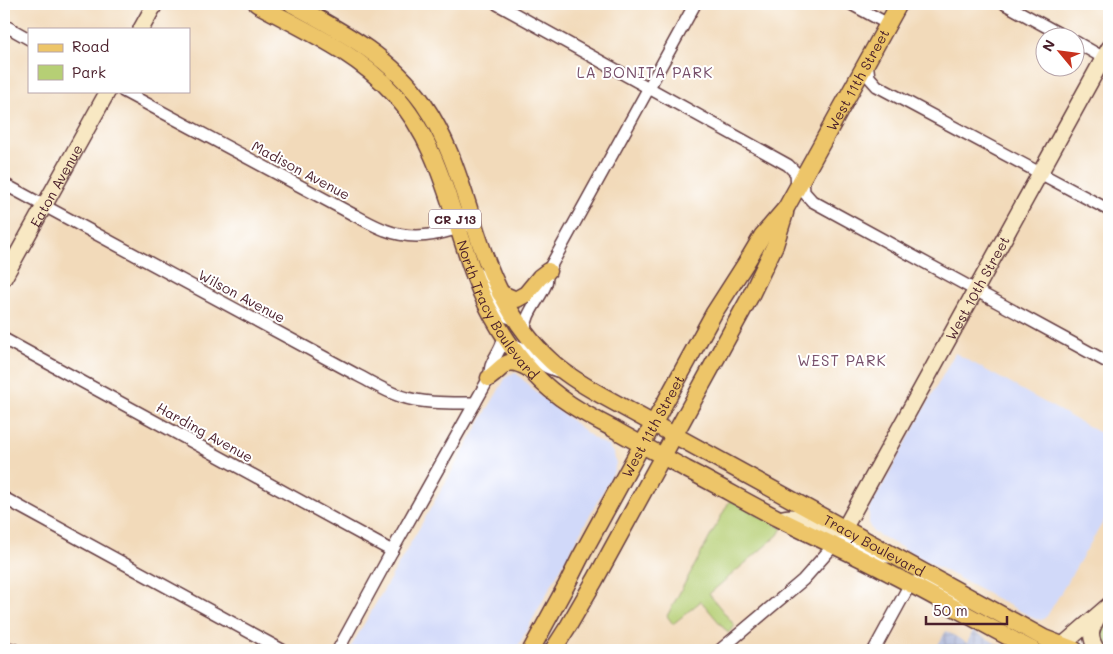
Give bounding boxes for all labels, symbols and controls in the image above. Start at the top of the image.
street label: West 11th Street [821,25,893,134]
legend [28,28,190,92]
north arrow [1036,28,1086,78]
text: Road [72,36,109,56]
text: N [1037,36,1059,55]
text: Park [72,62,106,82]
district label: LA BONITA PARK [577,62,713,82]
street label: Madison Avenue [248,136,354,204]
street label: Eaton Avenue [25,141,86,230]
road number: CR J13 [429,210,481,228]
street label: West 10th Street [941,232,1013,343]
street label: North Tracy Boulevard [453,237,543,383]
street label: Wilson Avenue [195,265,289,327]
district label: WEST PARK [797,350,887,370]
street label: West 11th Street [617,371,688,480]
street label: Harding Avenue [153,398,257,466]
street label: Tracy Boulevard [820,510,928,580]
scale bar [926,594,1007,626]
text: 50 m [933,600,968,620]

